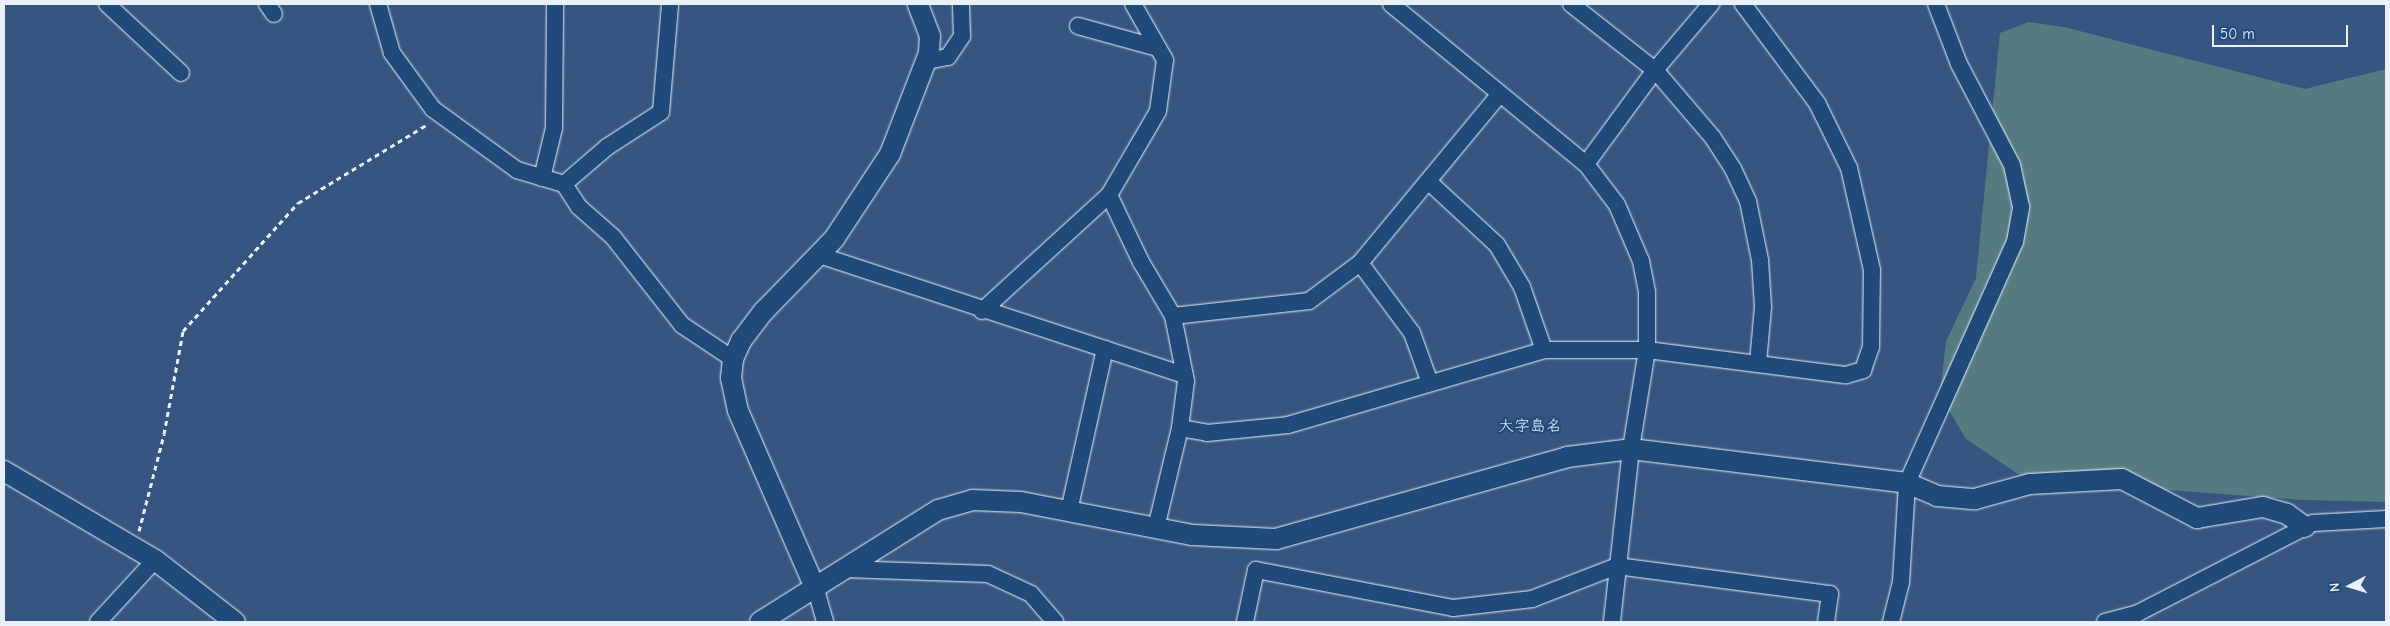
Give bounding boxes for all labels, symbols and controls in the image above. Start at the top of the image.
scale bar [2215,15,2351,47]
text: 50 m [2220,25,2255,43]
district label: 大字島名 [1498,416,1562,436]
north arrow [2325,561,2375,611]
text: N [2326,582,2343,593]

